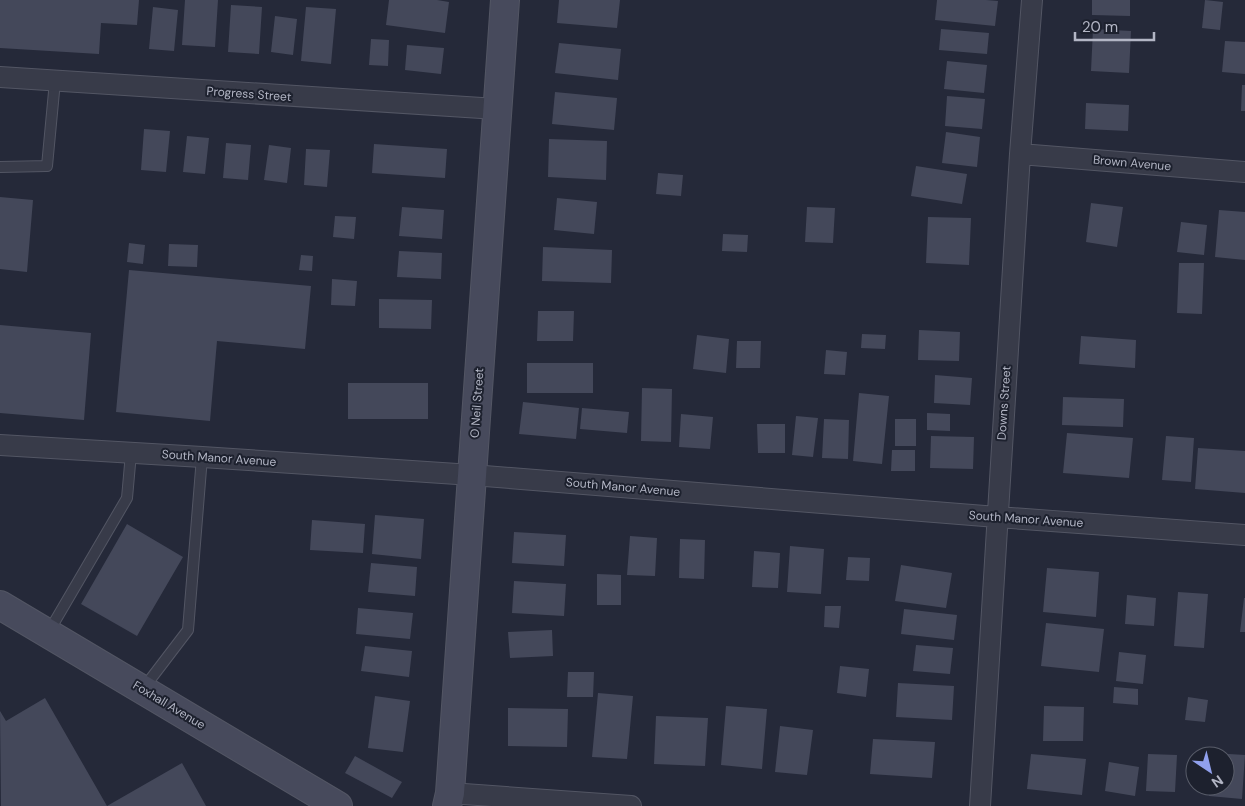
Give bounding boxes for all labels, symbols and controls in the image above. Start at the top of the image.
scale bar [1075,10,1154,42]
text: 20 m [1082,17,1118,37]
street label: Progress Street [206,83,292,105]
street label: Brown Avenue [1092,152,1172,174]
street label: Downs Street [993,365,1015,441]
street label: O Neil Street [467,367,487,439]
street label: South Manor Avenue [161,446,277,470]
street label: South Manor Avenue [565,474,681,500]
street label: South Manor Avenue [968,507,1084,531]
street label: Foxhall Avenue [130,677,208,733]
north arrow [1185,746,1235,796]
text: N [1208,771,1227,792]

